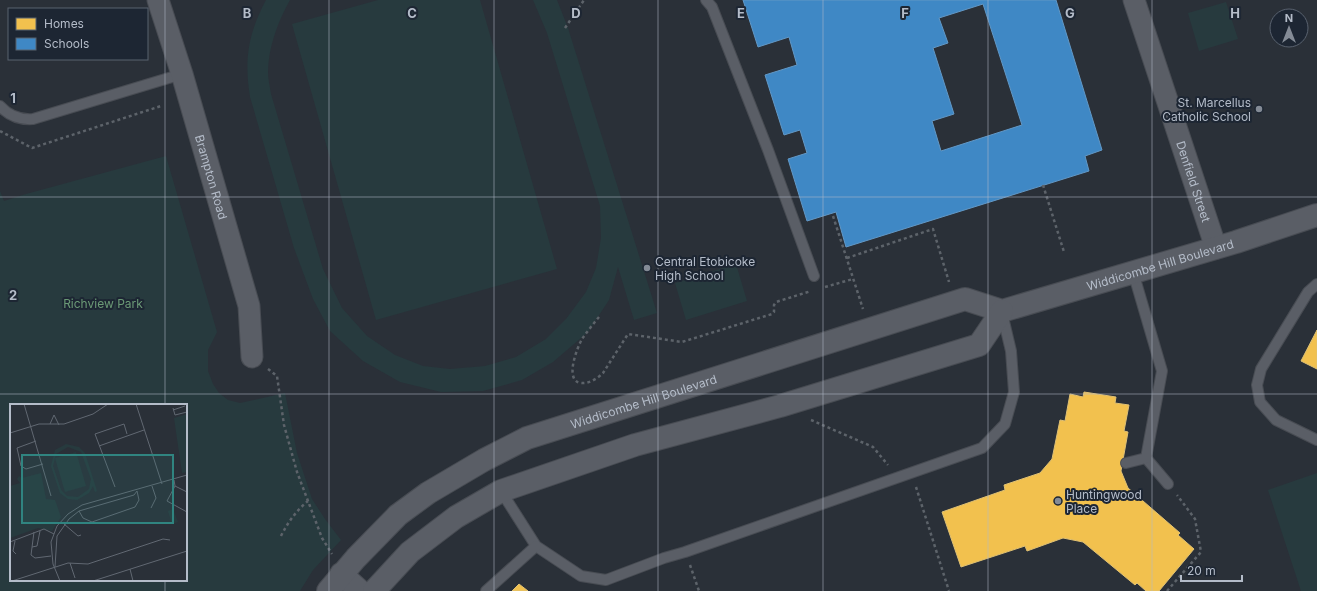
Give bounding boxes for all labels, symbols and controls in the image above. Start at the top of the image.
text: B [243,5,252,21]
text: C [407,5,417,21]
text: D [571,5,581,21]
text: E [737,5,745,21]
text: F [901,5,909,21]
text: G [1065,5,1075,21]
text: H [1230,5,1240,21]
legend [8,8,148,60]
north arrow [1269,8,1309,48]
text: N [1285,11,1293,25]
text: Homes [44,16,84,31]
text: Schools [44,36,89,51]
text: 1 [10,90,16,106]
place label: St. Marcellus Catholic School [1162,95,1251,124]
marker: St. Marcellus Catholic School [1254,104,1264,114]
street label: Brampton Road [192,133,231,221]
street label: Denfield Street [1174,139,1214,224]
street label: Widdicombe Hill Boulevard [1085,236,1235,293]
place label: Central Etobicoke High School [655,254,755,283]
marker: Central Etobicoke High School [642,263,652,273]
text: 2 [9,287,17,303]
park label: Richview Park [63,296,143,311]
street label: Widdicombe Hill Boulevard [568,371,718,431]
inset map [10,404,187,581]
place label: Huntingwood Place [1066,487,1142,516]
marker: Huntingwood Place [1053,496,1063,506]
scale bar [1181,557,1242,583]
text: 20 m [1187,563,1216,578]

